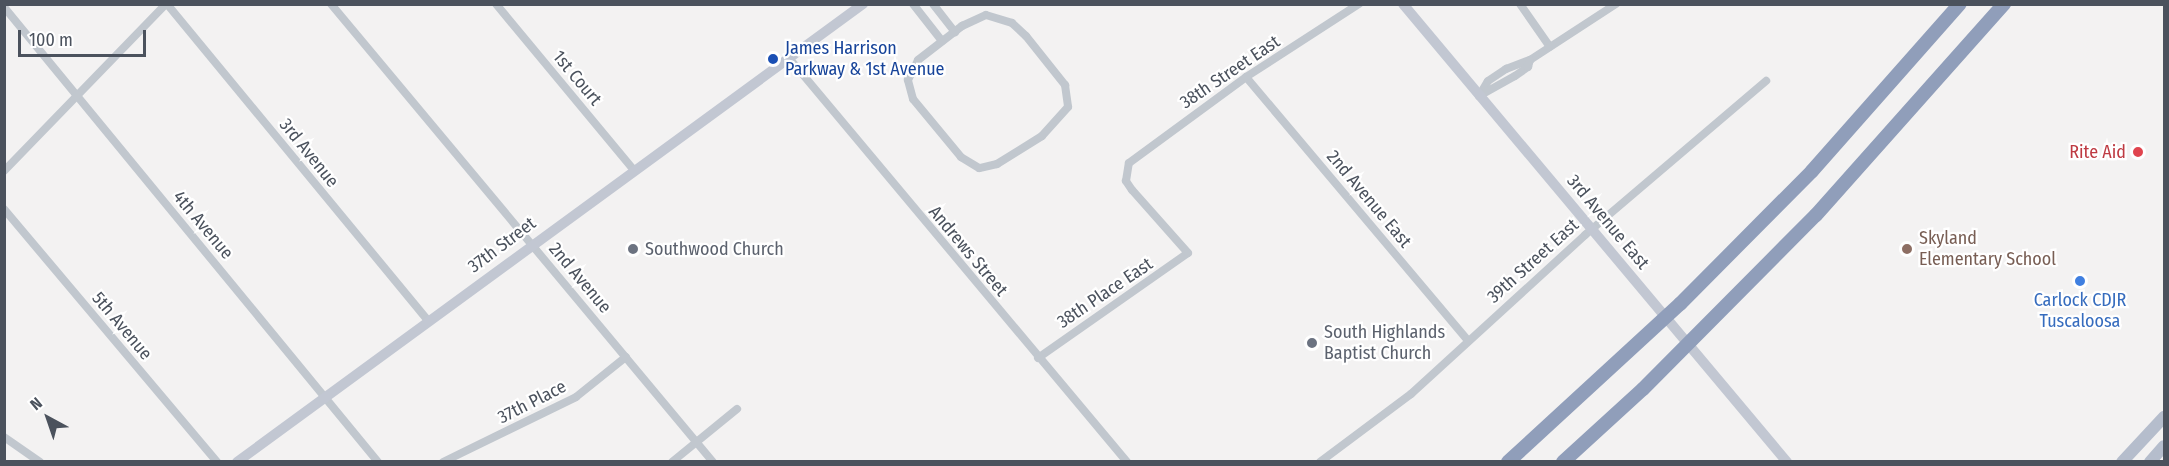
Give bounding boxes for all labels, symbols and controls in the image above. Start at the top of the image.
scale bar [21,18,148,56]
text: 100 m [29,29,73,51]
street label: 38th Street East [1176,31,1284,113]
place label: James Harrison Parkway & 1st Avenue [785,38,944,80]
street label: 1st Court [548,46,606,110]
marker: James Harrison Parkway & 1st Avenue [766,52,780,66]
street label: 3rd Avenue [275,114,343,192]
place label: Rite Aid [2069,141,2126,163]
marker: Rite Aid [2131,145,2145,159]
street label: 2nd Avenue East [1322,146,1416,252]
street label: 3rd Avenue East [1562,170,1654,274]
street label: 4th Avenue [168,186,238,264]
street label: Andrews Street [924,201,1012,301]
street label: 37th Street [464,213,540,277]
street label: 39th Street East [1483,214,1583,308]
place label: Skyland Elementary School [1919,228,2056,270]
street label: 2nd Avenue [544,238,616,318]
place label: Southwood Church [645,238,784,260]
marker: Southwood Church [626,242,640,256]
marker: Skyland Elementary School [1900,242,1914,256]
street label: 38th Place East [1053,253,1157,333]
marker: Carlock CDJR Tuscaloosa [2073,274,2087,288]
street label: 5th Avenue [87,288,157,364]
place label: Carlock CDJR Tuscaloosa [2034,290,2126,332]
place label: South Highlands Baptist Church [1324,322,1445,364]
marker: South Highlands Baptist Church [1305,336,1319,350]
street label: 37th Place [494,376,570,428]
north arrow [18,388,78,448]
text: N [26,393,46,414]

